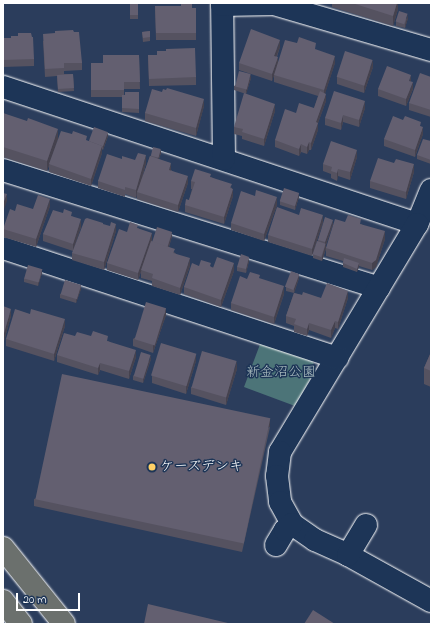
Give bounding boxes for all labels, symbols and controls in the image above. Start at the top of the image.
park label: 新金沼公園 [246,365,316,381]
place label: ケーズデンキ [160,459,244,475]
marker: ケーズデンキ [147,462,157,472]
scale bar [18,585,82,611]
text: 20 m [23,591,46,609]

